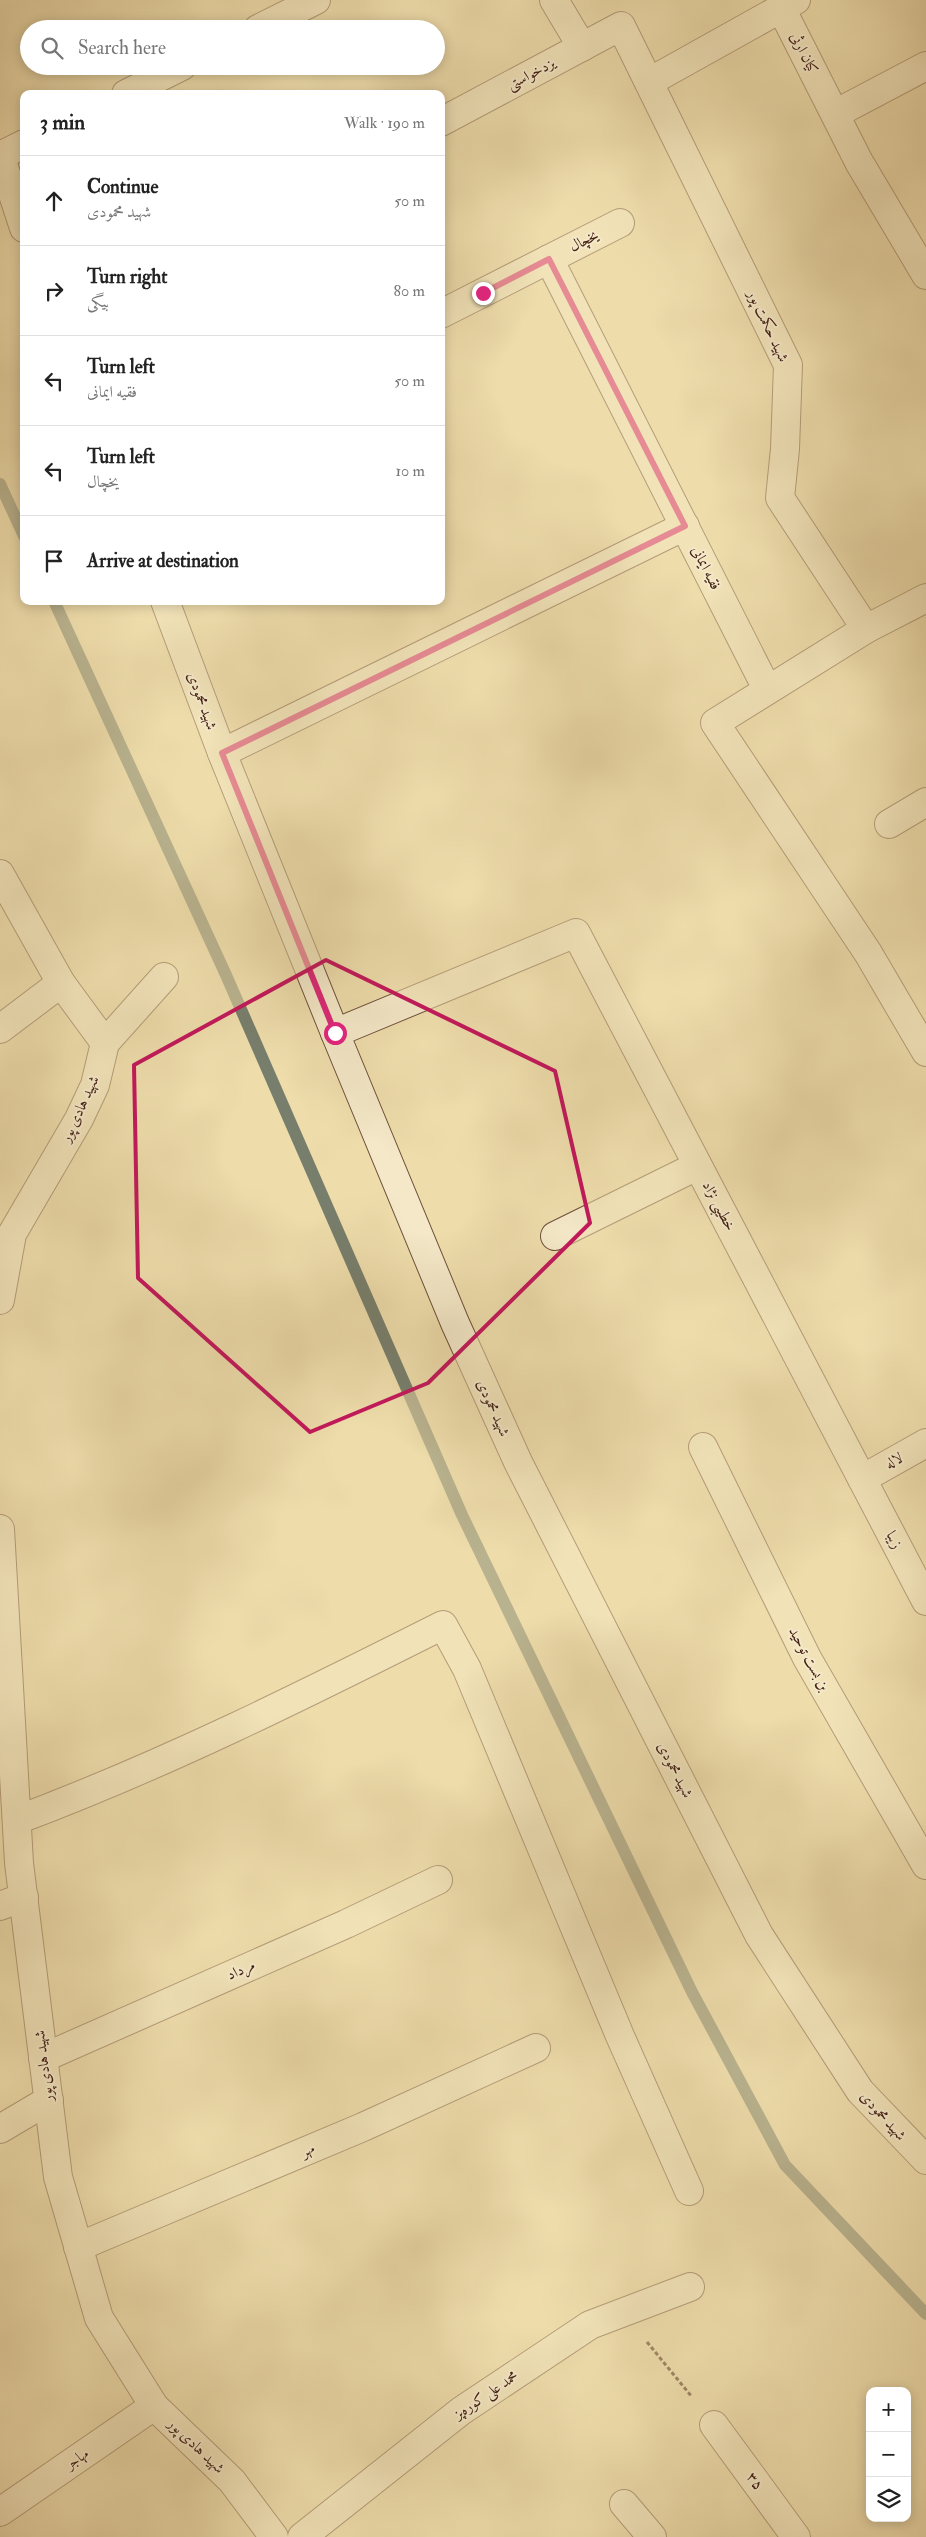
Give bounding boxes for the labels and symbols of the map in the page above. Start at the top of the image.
street label: کیان ارثی [786,29,822,77]
street label: یزدخواستی [504,53,560,95]
street label: یخچال [566,226,602,256]
route end [472,282,495,305]
street label: شهید حکمت پور [741,285,793,365]
street label: فقیه ایمانی [687,543,725,593]
street label: شهید محمودی [183,669,221,733]
route start [324,1022,347,1045]
street label: شهید هادی پور [55,1073,105,1148]
street label: خطیبی نژاد [696,1178,740,1235]
street label: شهید محمودی [472,1377,514,1439]
street label: لاله [882,1448,906,1474]
street label: زیبا [881,1528,907,1552]
street label: بن بست توحید [784,1624,834,1695]
street label: شهید محمودی [653,1739,697,1801]
street label: مرداد [224,1955,259,1985]
street label: شهید هادی پور [30,2029,59,2105]
street label: شهید محمودی [856,2087,910,2145]
street label: مهر [296,2139,318,2162]
street label: محمد علی کوره‌پز [448,2366,523,2425]
street label: شهید هادی پور [162,2413,228,2478]
street label: مهاجر [60,2444,93,2475]
street label: ۳۵ [742,2468,768,2494]

